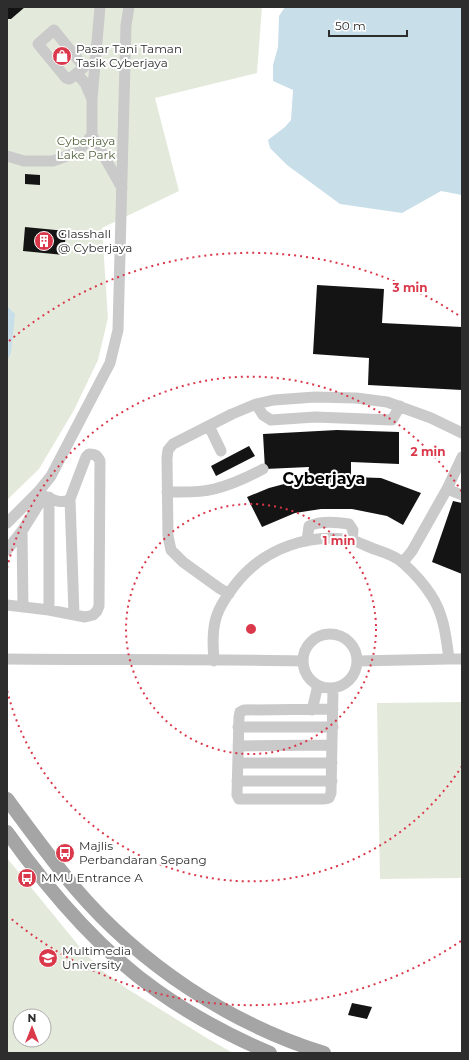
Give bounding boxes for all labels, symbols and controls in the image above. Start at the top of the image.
scale bar [329,12,407,38]
text: 50 m [335,18,366,33]
place label: Pasar Tani Taman Tasik Cyberjaya [76,41,182,70]
shop icon: Pasar Tani Taman Tasik Cyberjaya [51,45,73,67]
park label: Cyberjaya Lake Park [57,133,116,162]
place label: Glasshall @ Cyberjaya [58,226,132,255]
building icon: Glasshall @ Cyberjaya [33,230,55,252]
text: 3 min [392,280,428,295]
text: 2 min [411,444,445,459]
district label: Cyberjaya [283,469,365,488]
text: 1 min [323,533,355,548]
centre of rings [244,622,258,636]
place label: Majlis Perbandaran Sepang [79,838,207,867]
bus stop icon: Majlis Perbandaran Sepang [54,842,76,864]
bus stop icon: MMU Entrance A [16,867,38,889]
place label: MMU Entrance A [41,870,143,885]
place label: Multimedia University [62,943,131,972]
school or university icon: Multimedia University [37,947,59,969]
north arrow [12,1008,52,1048]
text: N [28,1011,36,1025]

